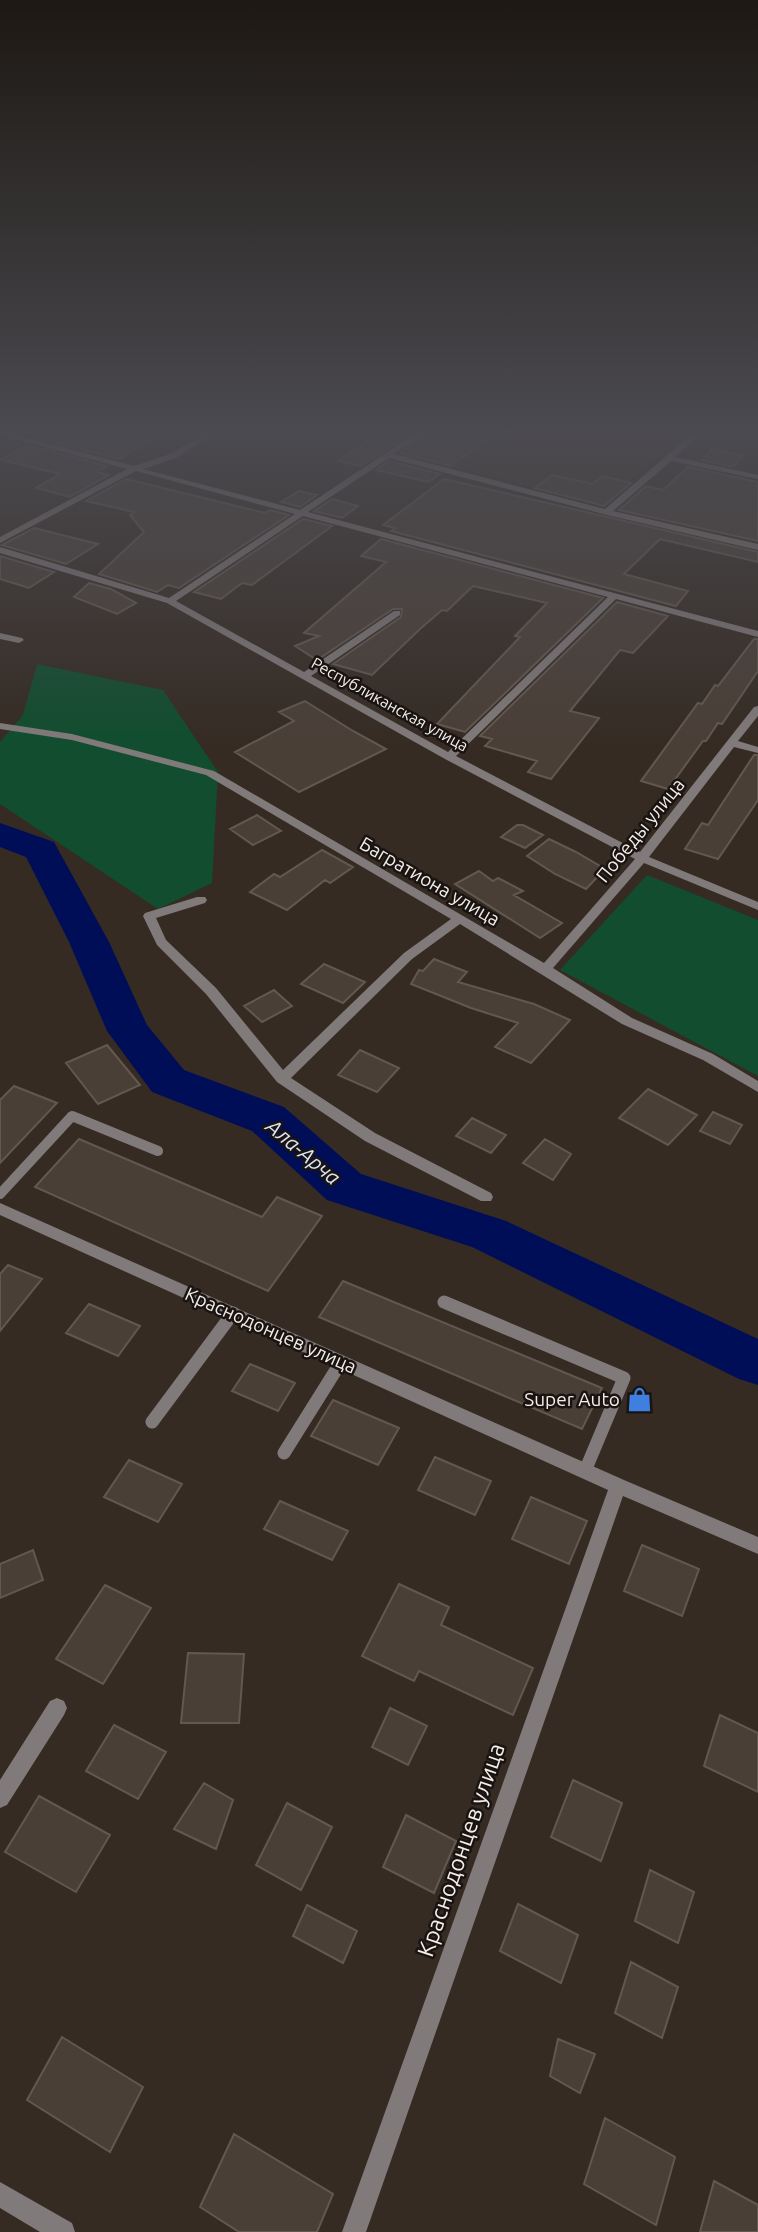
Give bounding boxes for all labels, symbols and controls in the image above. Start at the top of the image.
street label: Республиканская улица [309,653,471,755]
street label: Победы улица [591,774,689,886]
street label: Багратиона улица [356,832,504,930]
water label: Ала-Арча [261,1113,346,1189]
street label: Краснодонцев улица [182,1282,360,1378]
shop icon: Super Auto [626,1385,654,1413]
place label: Super Auto [524,1388,620,1410]
street label: Краснодонцев улица [412,1740,509,1960]

